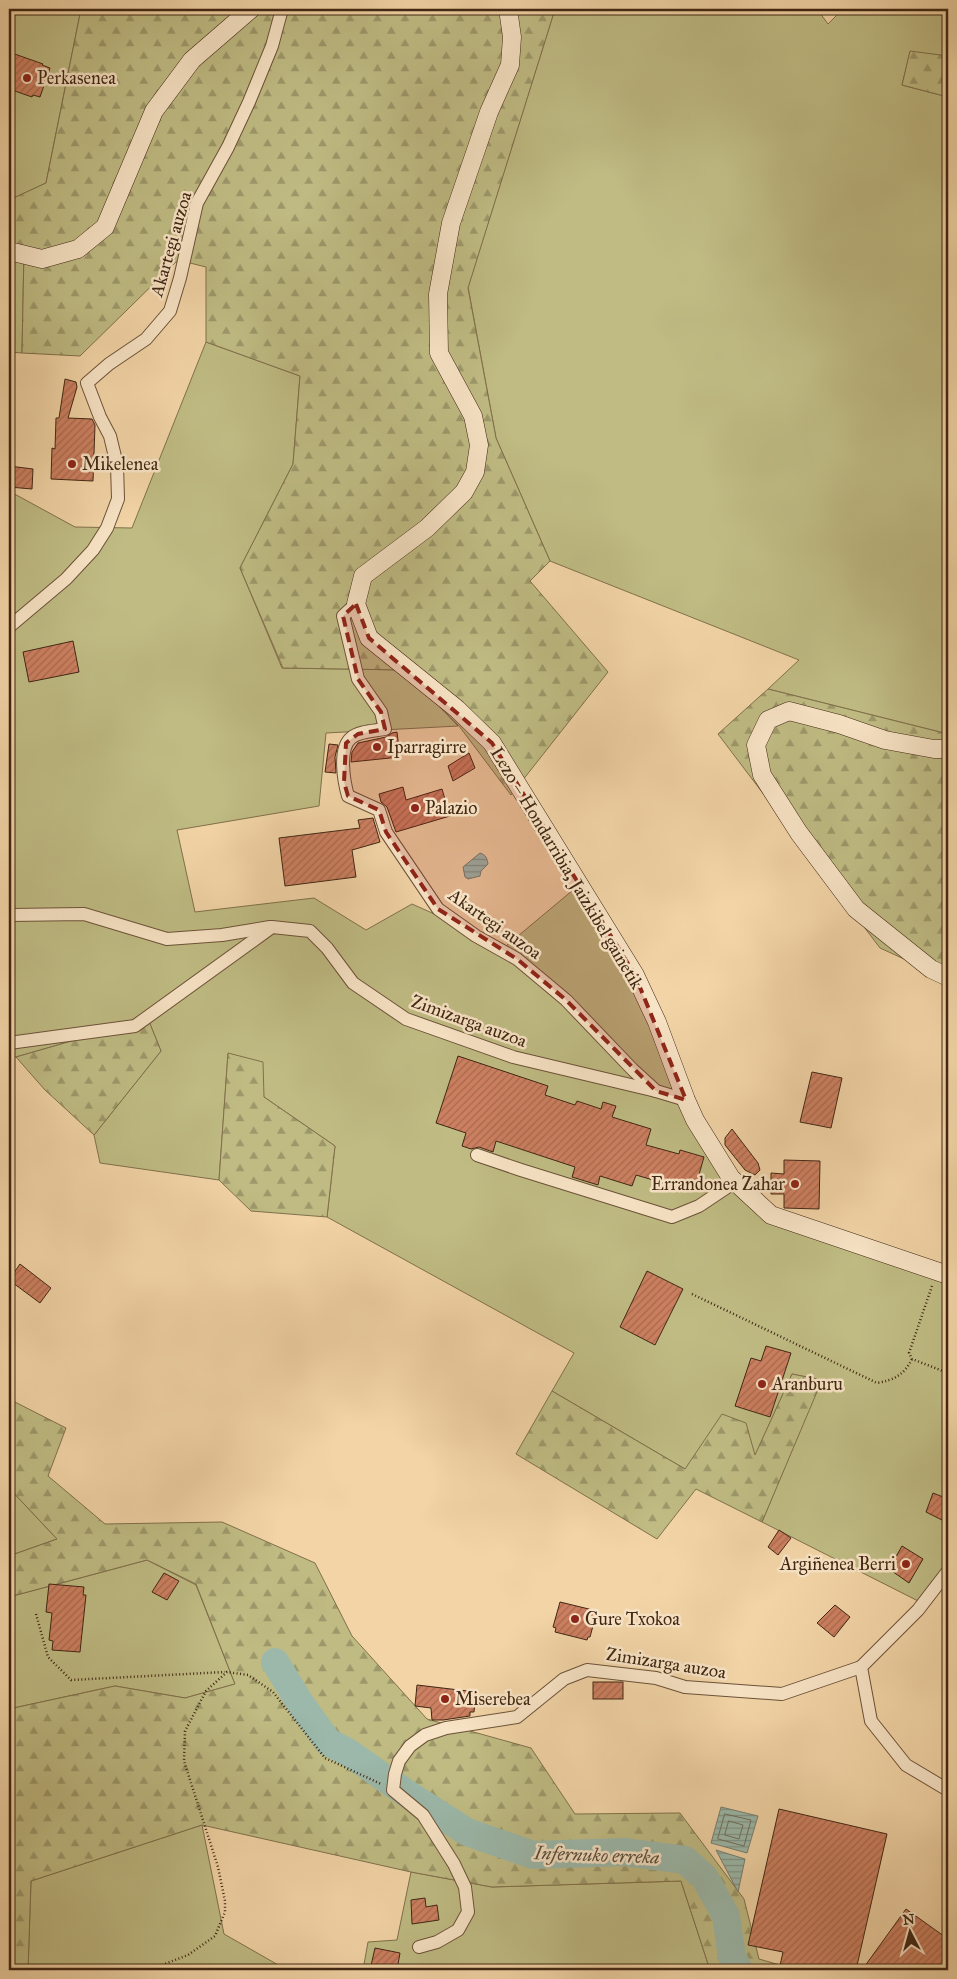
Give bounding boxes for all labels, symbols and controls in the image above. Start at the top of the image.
place label: Perkasenea [37,67,116,89]
marker: Perkasenea [21,72,33,84]
street label: Akartegi auzoa [145,189,198,300]
place label: Mikelenea [82,453,159,475]
marker: Mikelenea [66,458,78,470]
place label: Iparragirre [387,736,466,759]
marker: Iparragirre [371,741,383,753]
street label: Lezo – Hondarribia, Jaizkibel gainetik [485,743,649,994]
place label: Palazio [425,797,477,819]
marker: Palazio [409,802,421,814]
street label: Akartegi auzoa [443,883,546,965]
street label: Zimizarga auzoa [408,990,530,1053]
place label: Errandonea Zahar [651,1173,785,1195]
marker: Errandonea Zahar [789,1178,801,1190]
place label: Aranburu [771,1373,843,1395]
marker: Aranburu [756,1378,768,1390]
place label: Argiñenea Berri [779,1553,896,1576]
marker: Argiñenea Berri [900,1558,912,1570]
place label: Gure Txokoa [585,1608,680,1630]
marker: Gure Txokoa [569,1613,581,1625]
street label: Zimizarga auzoa [604,1643,728,1684]
place label: Miserebea [455,1688,531,1710]
marker: Miserebea [439,1693,451,1705]
water label: Infernuko erreka [533,1841,660,1869]
north arrow [884,1906,934,1956]
text: N [902,1910,916,1929]

